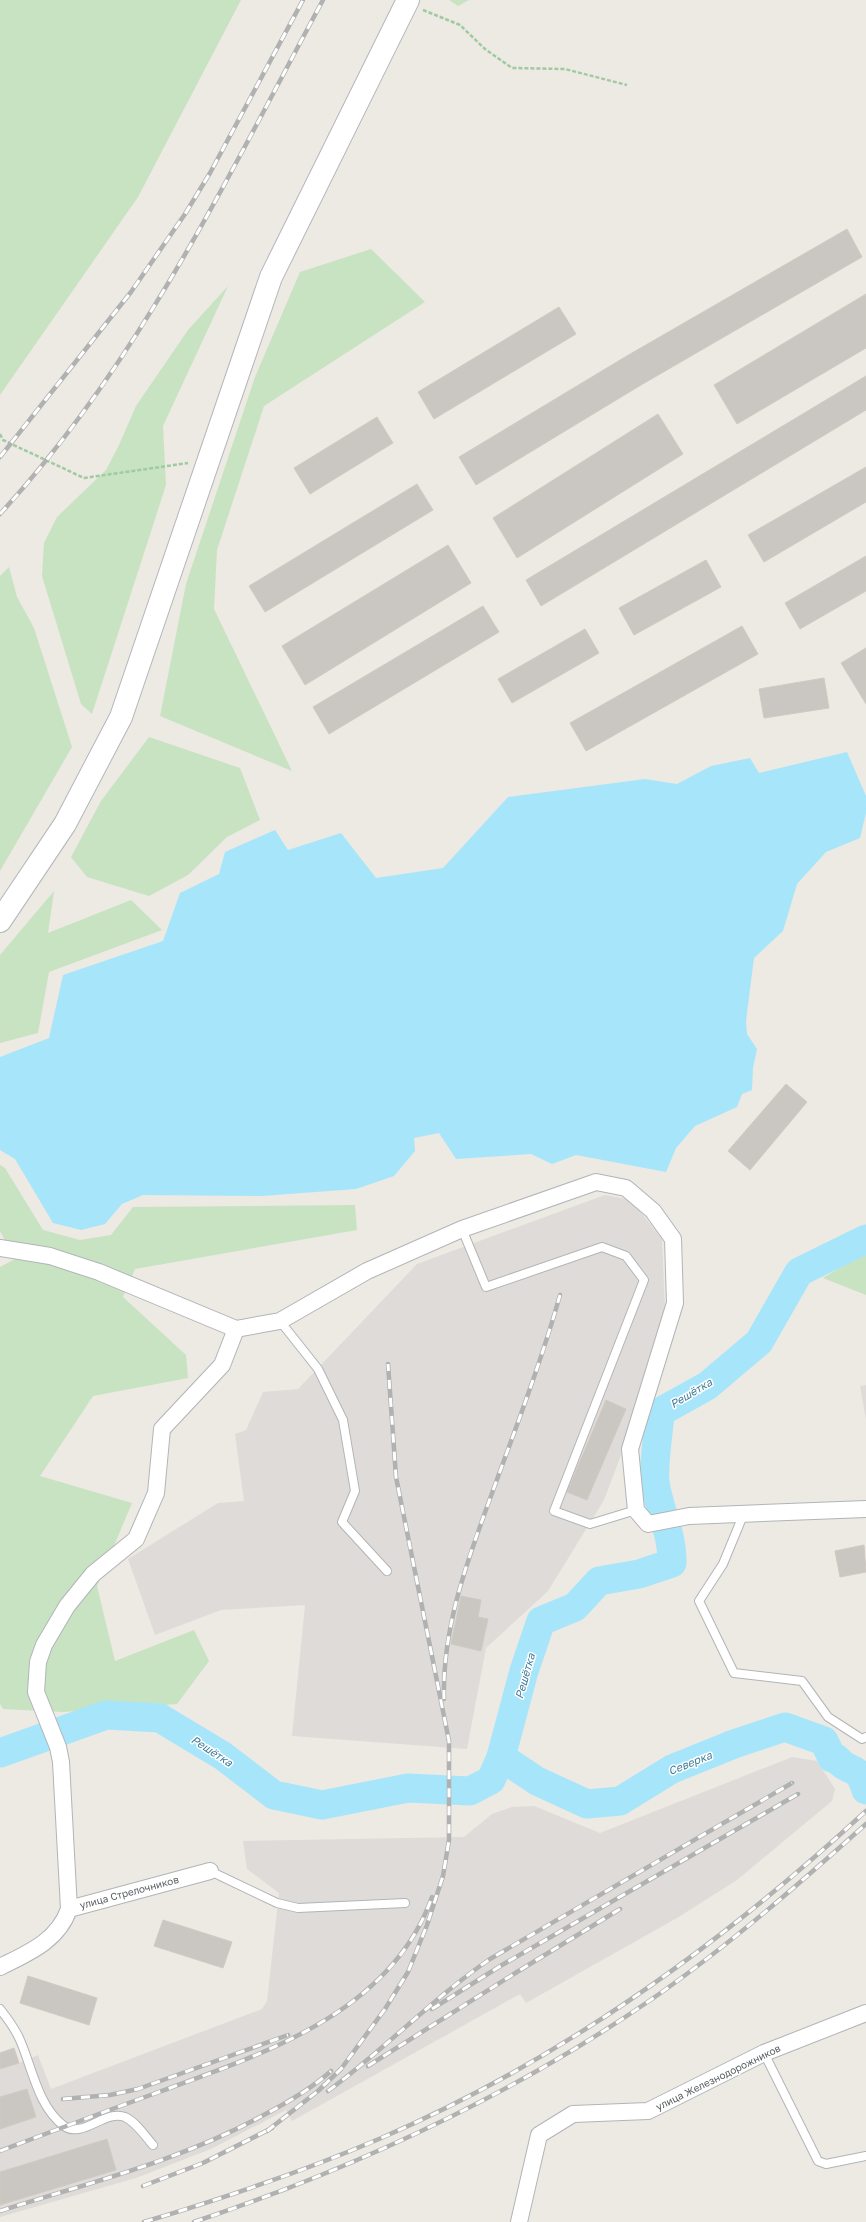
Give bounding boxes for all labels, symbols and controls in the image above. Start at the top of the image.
water label: Решётка [667,1375,715,1410]
water label: Решётка [512,1651,537,1700]
water label: Решётка [189,1732,236,1769]
water label: Северка [666,1748,715,1778]
street label: улица Стрелочников [78,1873,180,1911]
street label: улица Железнодорожников [654,2041,783,2112]

